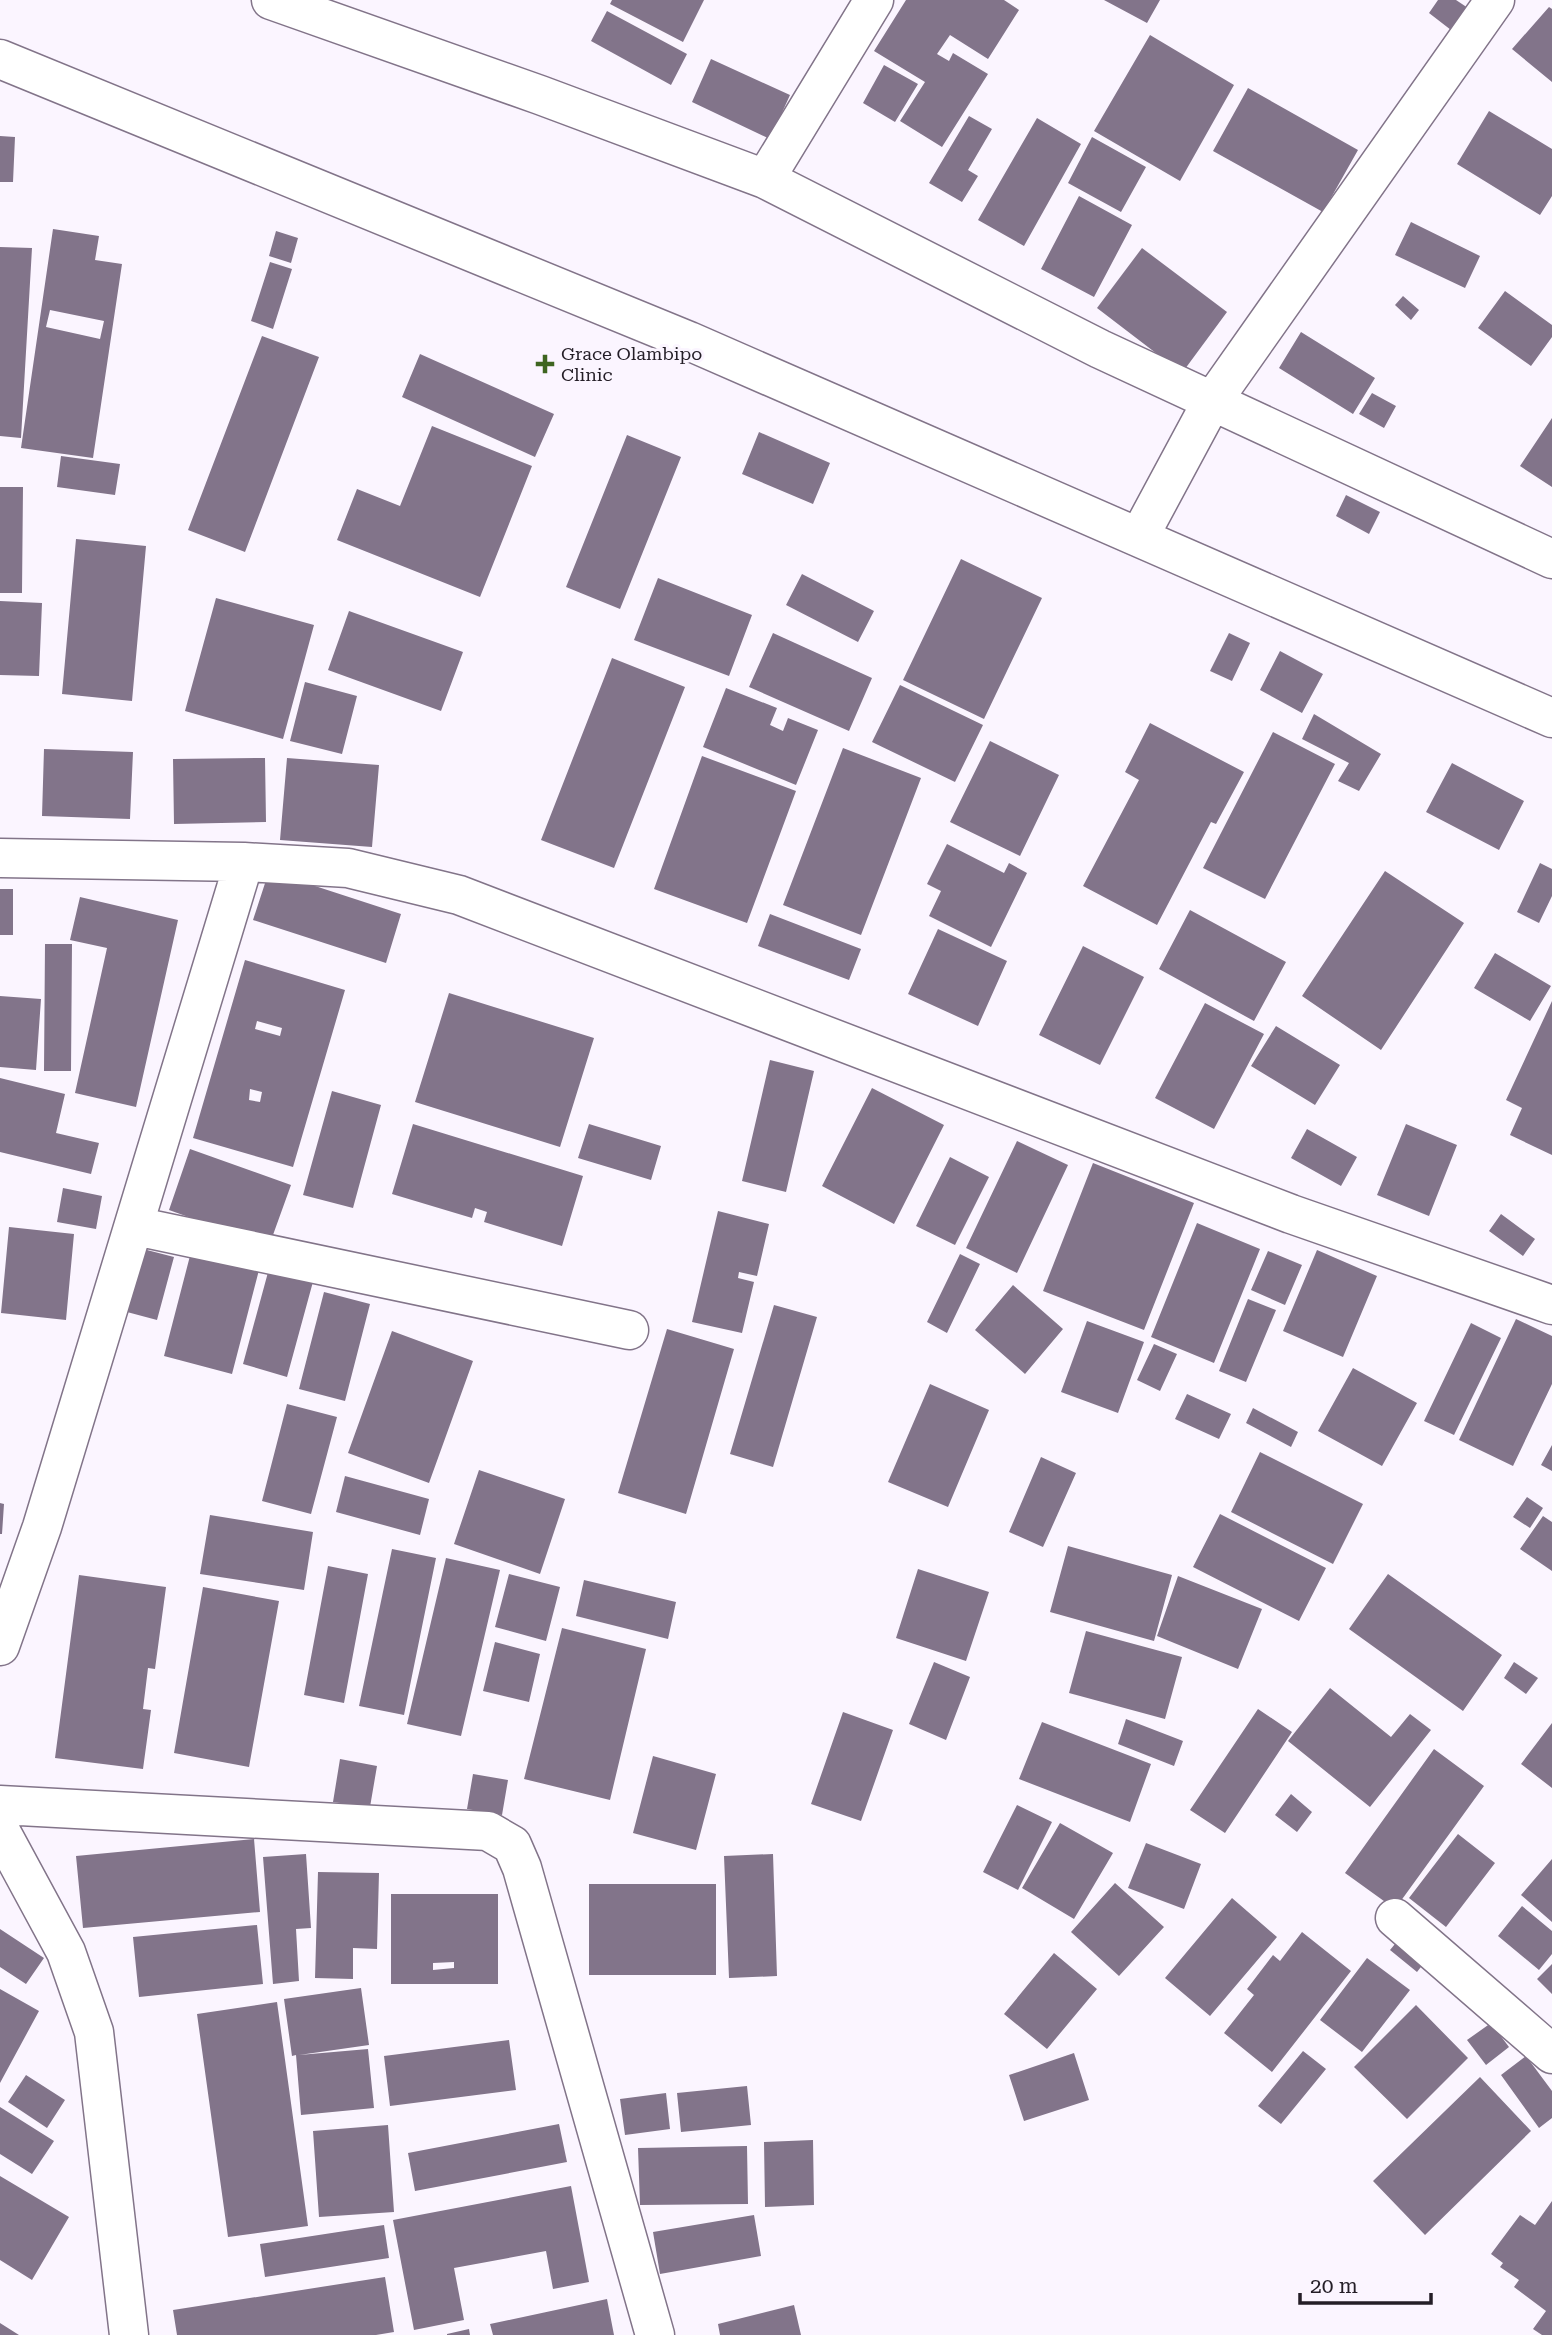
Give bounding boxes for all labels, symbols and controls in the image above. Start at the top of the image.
place label: Grace Olambipo Clinic [561,343,702,385]
marker: Grace Olambipo Clinic [535,354,555,374]
scale bar [1300,2262,1431,2306]
text: 20 m [1310,2274,1358,2298]

